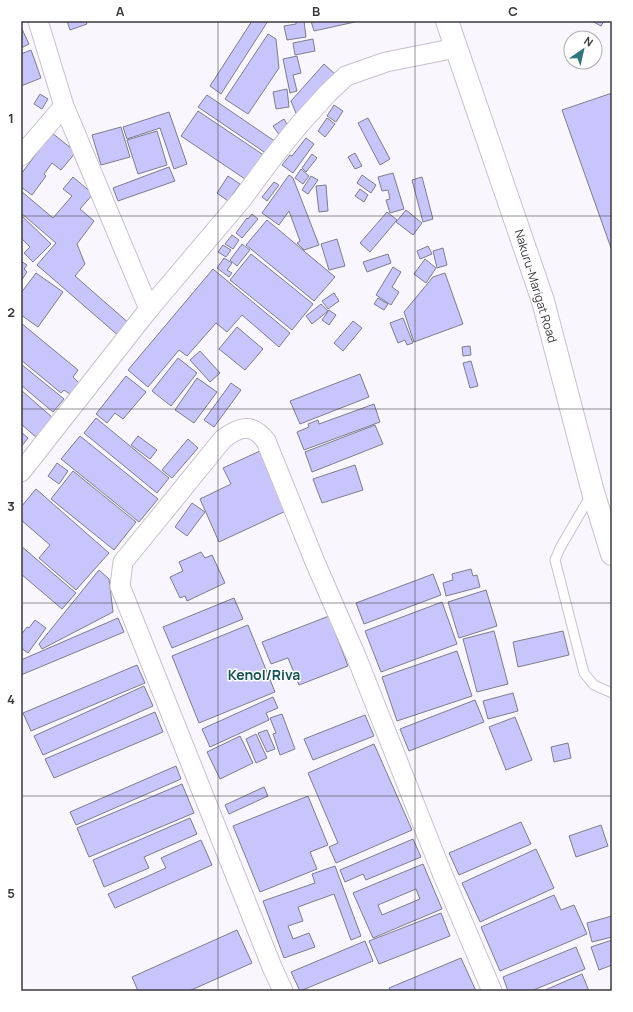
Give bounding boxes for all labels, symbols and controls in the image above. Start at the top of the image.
text: A [116,2,125,20]
text: B [312,2,320,20]
text: C [508,2,518,20]
north arrow [563,30,603,70]
text: N [581,33,596,50]
text: 1 [8,109,14,127]
street label: Nakuru-Marigat Road [511,227,561,345]
text: 2 [7,303,15,321]
text: 3 [7,497,15,515]
district label: Kenol/Riva [228,665,300,684]
text: 4 [7,690,15,708]
text: 5 [7,884,15,902]

